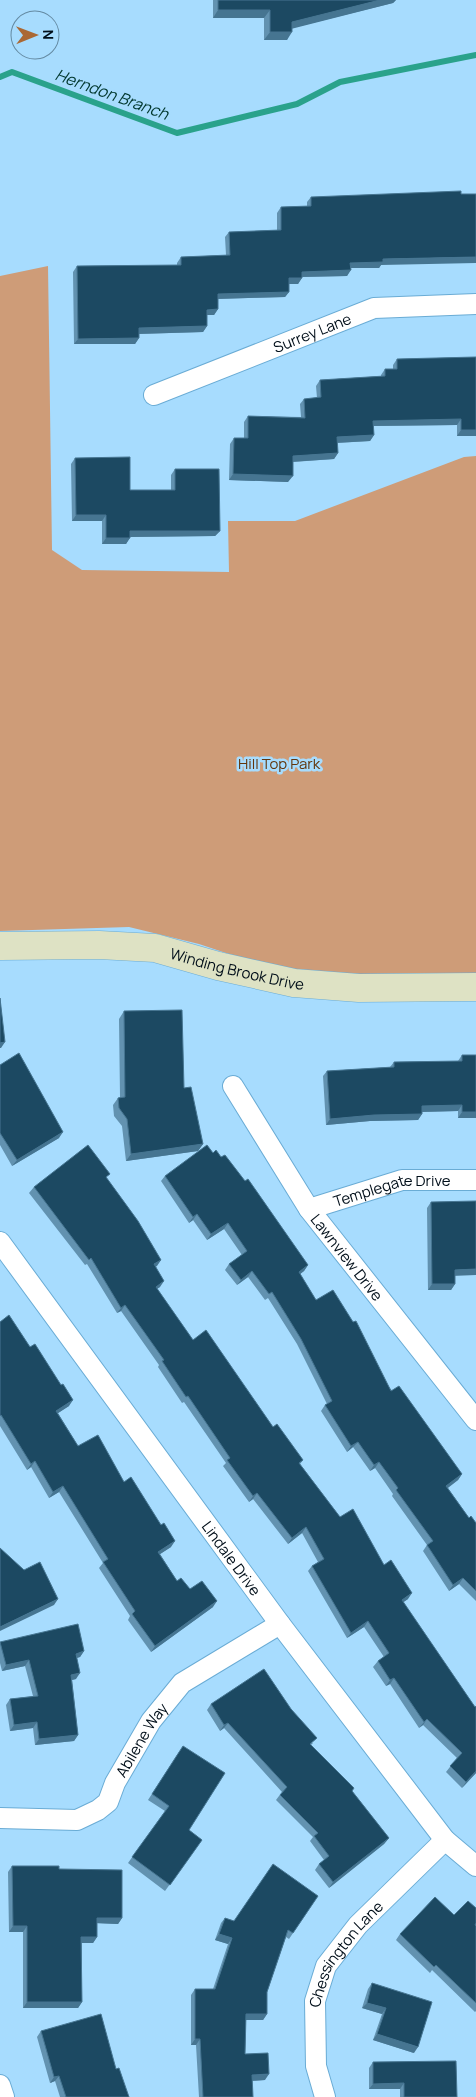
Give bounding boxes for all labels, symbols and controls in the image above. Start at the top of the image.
north arrow [10,10,60,60]
text: N [39,30,58,40]
water label: Herndon Branch [52,63,172,125]
street label: Surrey Lane [270,308,354,357]
park label: Hill Top Park [238,753,321,774]
street label: Winding Brook Drive [168,942,305,994]
street label: Templegate Drive [331,1169,451,1211]
street label: Lawnview Drive [306,1209,388,1305]
street label: Lindale Drive [197,1517,266,1600]
street label: Abilene Way [110,1698,172,1781]
street label: Chessington Lane [304,1896,388,2007]

